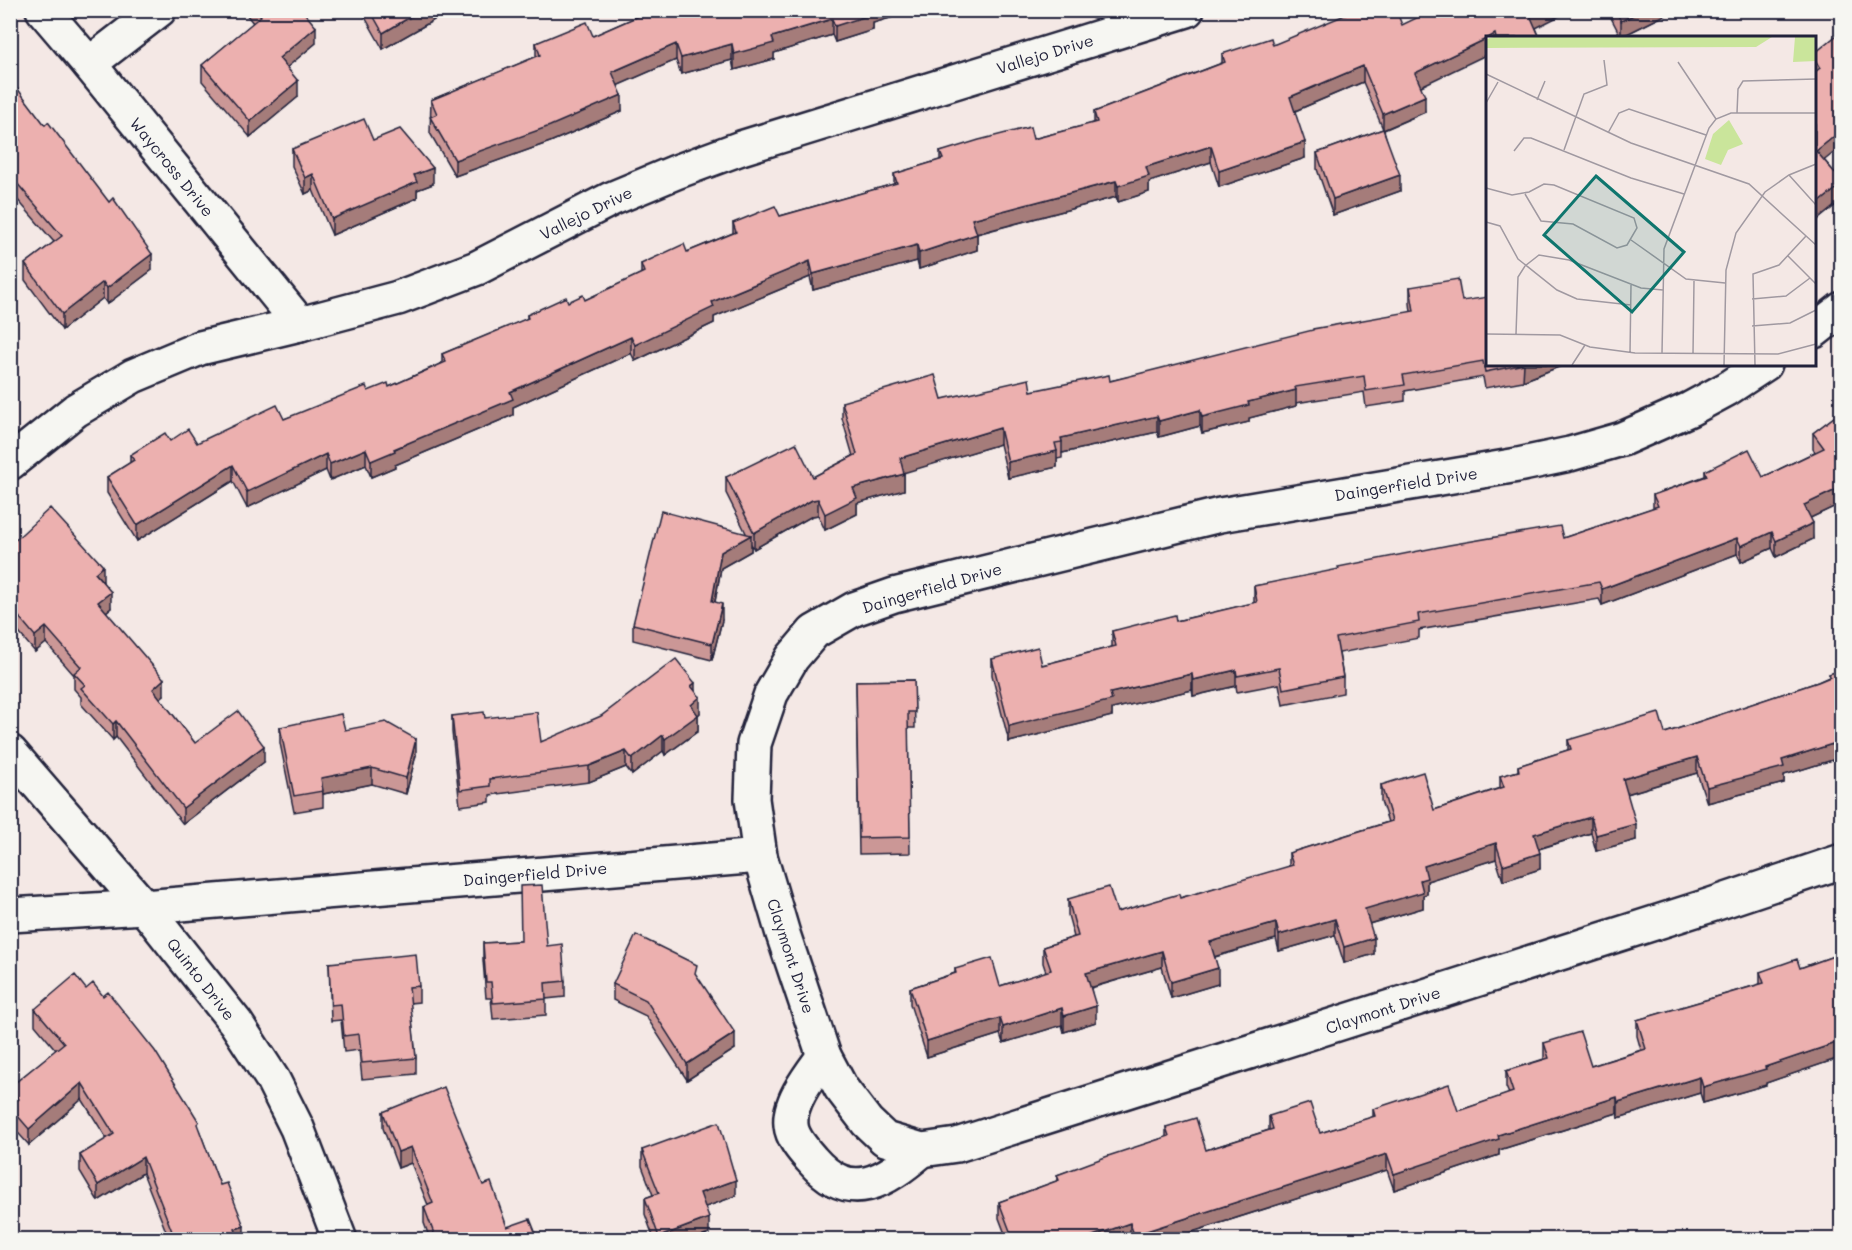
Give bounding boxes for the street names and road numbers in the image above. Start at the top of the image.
street label: Vallejo Drive [994,29,1096,78]
street label: Waycross Drive [126,113,219,221]
street label: Vallejo Drive [536,181,636,244]
street label: Daingerfield Drive [1333,462,1479,505]
street label: Daingerfield Drive [860,558,1004,618]
street label: Daingerfield Drive [462,857,608,890]
street label: Claymont Drive [763,896,820,1016]
street label: Quinto Drive [163,933,240,1024]
street label: Claymont Drive [1323,981,1443,1038]

